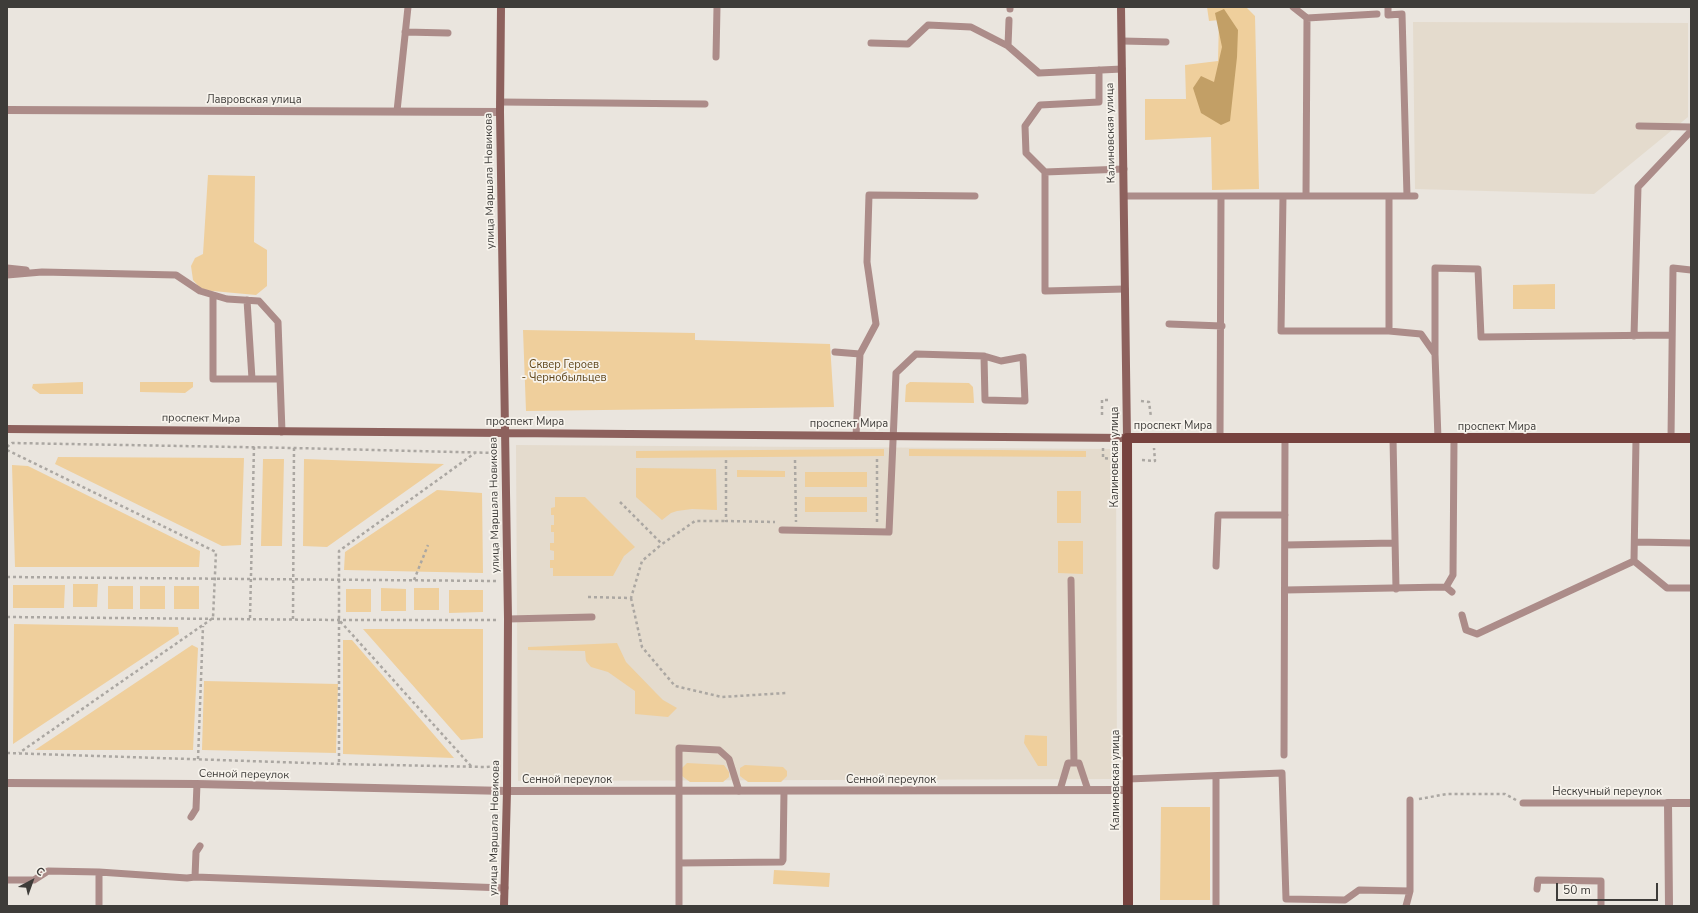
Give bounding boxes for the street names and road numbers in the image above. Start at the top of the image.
street label: Калиновская улица [1104,83,1118,183]
street label: Лавровская улица [206,93,302,107]
street label: улица Маршала Новикова [482,113,498,249]
street label: Калиновская улица [1108,407,1122,507]
street label: проспект Мира [162,412,240,426]
street label: проспект Мира [486,415,564,429]
street label: проспект Мира [810,417,888,431]
street label: проспект Мира [1134,419,1212,433]
street label: проспект Мира [1458,420,1536,434]
street label: улица Маршала Новикова [487,437,503,573]
street label: Калиновская улица [1109,730,1123,830]
street label: улица Маршала Новикова [487,760,503,896]
street label: Сенной переулок [199,768,289,782]
street label: Сенной переулок [522,773,612,787]
street label: Сенной переулок [846,773,936,787]
street label: Нескучный переулок [1552,785,1662,799]

